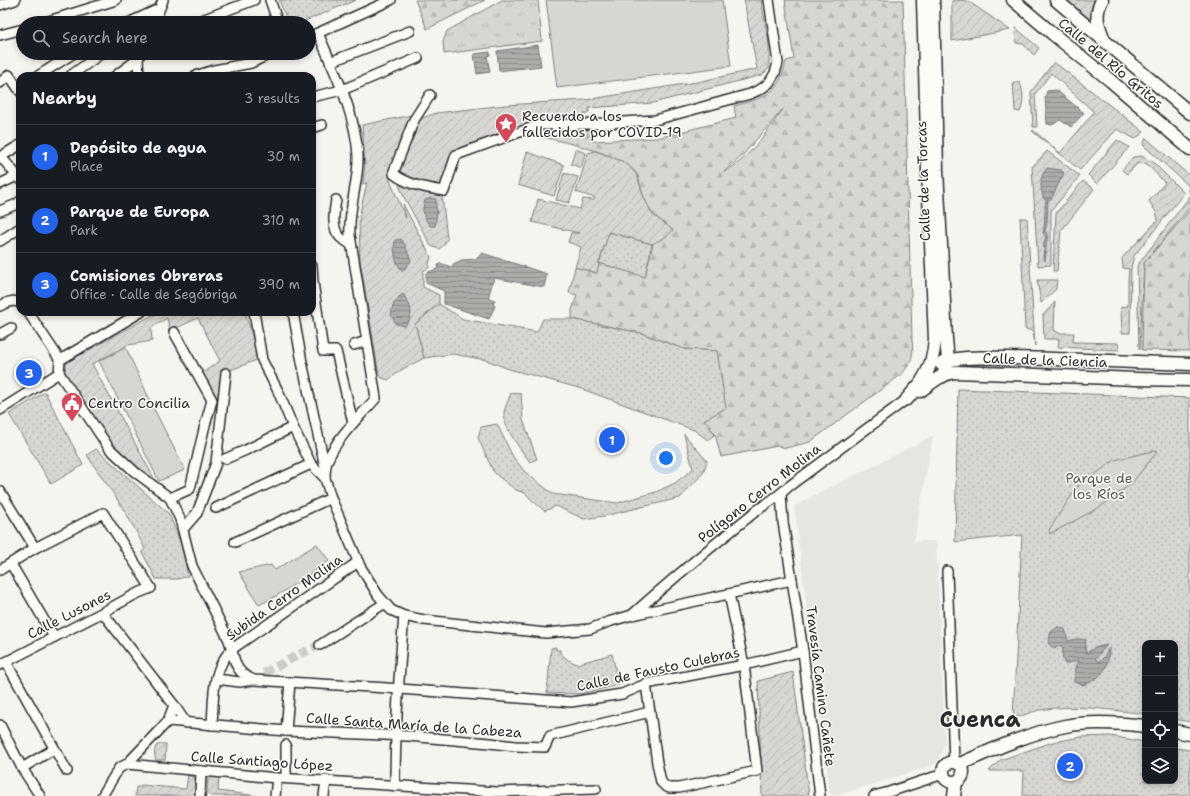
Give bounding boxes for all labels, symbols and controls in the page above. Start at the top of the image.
street label: Calle del Río Gritos [1055,14,1167,112]
search box [16,16,316,60]
icon: search [30,27,52,49]
text: Search here [62,28,148,48]
text: Nearby [32,87,97,109]
text: 3 results [244,90,300,107]
place label: Recuerdo a los fallecidos por COVID-19 [522,107,682,141]
place icon: Recuerdo a los fallecidos por COVID-19 [493,111,519,144]
street label: Calle de la Torcas [912,120,934,242]
text: Depósito de agua [70,138,206,158]
text: 1 [42,148,48,165]
text: 30 m [266,148,300,165]
text: Place [70,158,103,175]
text: Parque de Europa [70,202,209,222]
text: 2 [40,212,50,229]
text: 310 m [262,212,300,229]
text: Park [70,222,98,239]
text: Comisiones Obreras [70,266,223,286]
text: 3 [40,276,50,293]
text: 390 m [258,276,300,293]
text: Office · Calle de Segóbriga [70,286,237,303]
street label: Calle de la Ciencia [982,349,1108,371]
pin: 3 [16,358,42,388]
public building icon: Centro Concilia [59,390,85,423]
place label: Centro Concilia [88,394,190,412]
pin: 1 [599,425,625,455]
street label: Polígono Cerro Molina [694,439,824,547]
your location [656,448,676,468]
park label: Parque de los Ríos [1065,469,1133,503]
street label: Subida Cerro Molina [222,550,346,644]
street label: Calle Lusones [24,585,114,643]
street label: Travesía Camino Cañete [802,605,840,767]
map controls [1142,640,1178,784]
button: + [1142,640,1178,676]
street label: Calle de Fausto Culebras [575,643,741,695]
button: − [1142,676,1178,712]
district label: Cuenca [940,705,1020,734]
street label: Calle Santa María de la Cabeza [306,708,523,742]
button: locate [1142,712,1178,748]
street label: Calle Santiago López [190,747,334,775]
button: layers [1142,748,1178,784]
pin: 2 [1057,751,1083,781]

